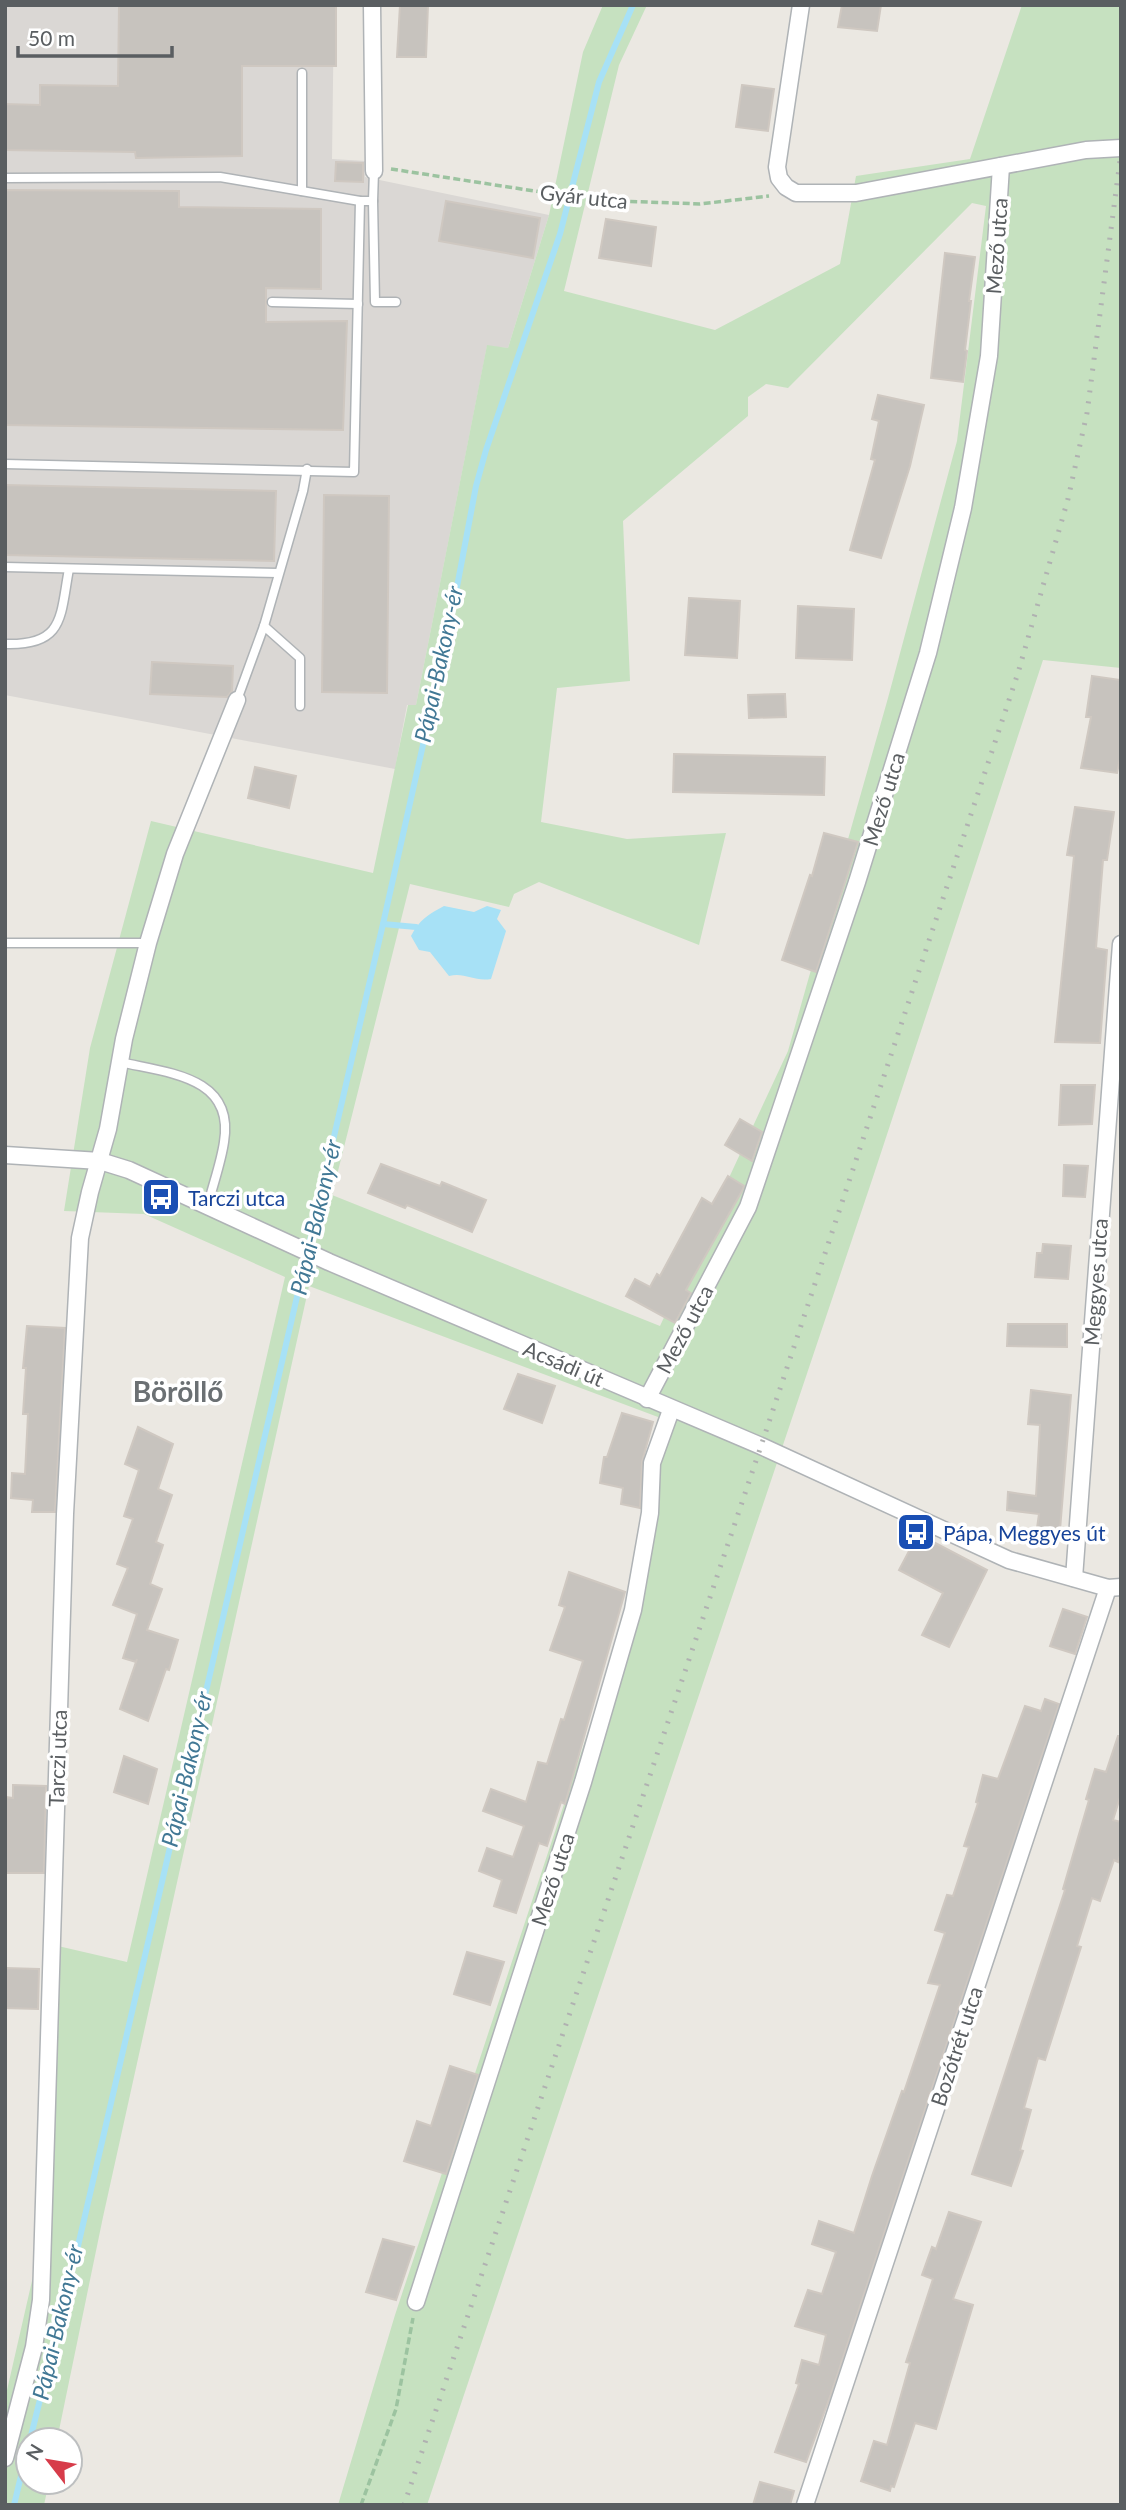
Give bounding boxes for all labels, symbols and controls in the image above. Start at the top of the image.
scale bar [18,14,172,58]
text: 50 m [28,25,75,50]
street label: Gyár utca [539,179,629,213]
street label: Mező utca [980,197,1012,295]
water label: Pápai-Bakony-ér [408,582,468,744]
street label: Mező utca [857,749,909,849]
water label: Pápai-Bakony-ér [284,1135,347,1297]
bus stop icon: Tarczi utca [140,1176,182,1218]
place label: Tarczi utca [188,1185,285,1210]
street label: Meggyes utca [1078,1217,1112,1347]
street label: Mező utca [650,1281,718,1377]
street label: Acsádi út [520,1335,608,1391]
district label: Böröllő [133,1374,223,1408]
bus stop icon: Pápa, Meggyes út [895,1511,937,1553]
place label: Pápa, Meggyes út [943,1520,1106,1545]
water label: Pápai-Bakony-ér [155,1687,218,1849]
street label: Tarczi utca [43,1709,71,1807]
street label: Mező utca [525,1829,579,1929]
street label: Bozótrét utca [925,1983,987,2109]
water label: Pápai-Bakony-ér [26,2240,89,2402]
north arrow [14,2426,84,2496]
text: N [20,2440,48,2464]

